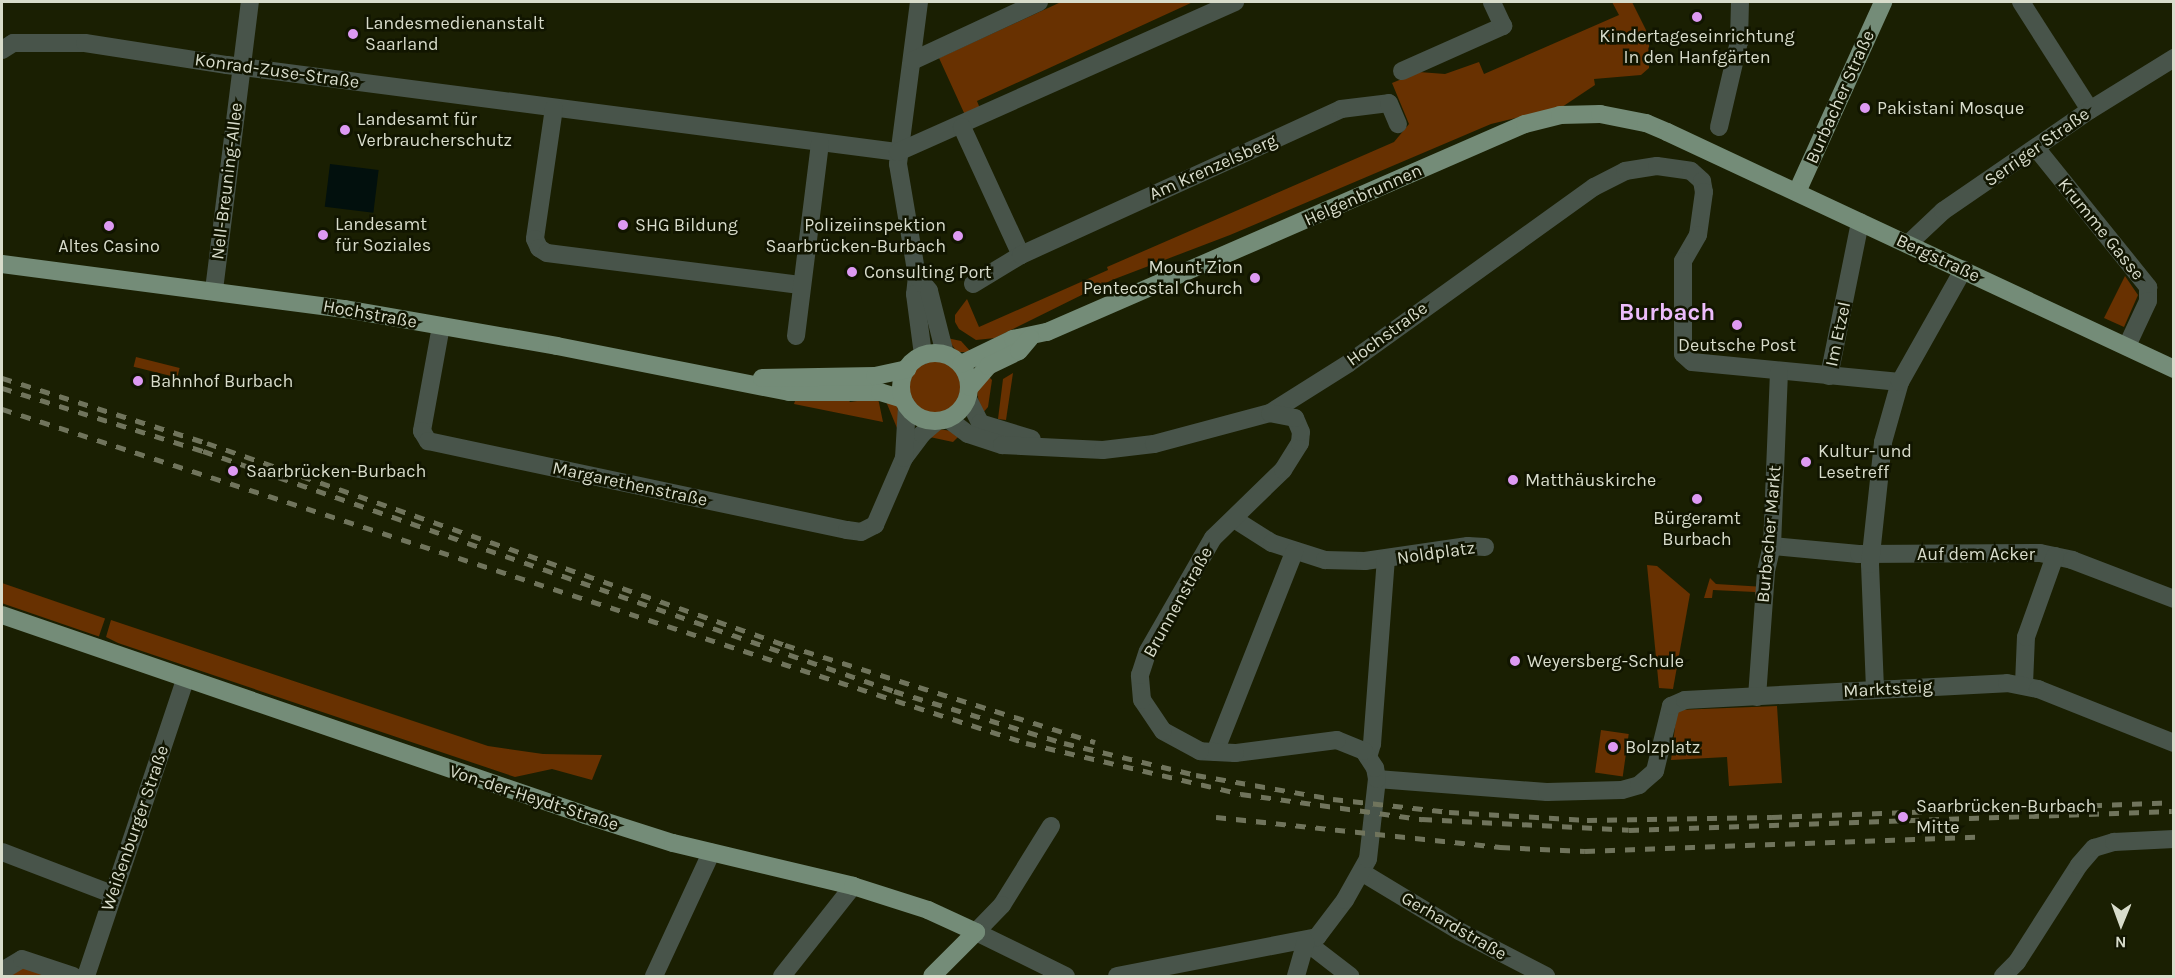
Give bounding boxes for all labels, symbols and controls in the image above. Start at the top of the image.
marker: Kindertageseinrichtung In den Hanfgärten [1690,10,1704,24]
place label: Landesmedienanstalt Saarland [365,13,544,56]
place label: Kindertageseinrichtung In den Hanfgärten [1599,26,1795,68]
marker: Landesmedienanstalt Saarland [346,27,360,41]
street label: Burbacher Straße [1801,27,1879,167]
street label: Konrad-Zuse-Straße [193,49,361,93]
place label: Pakistani Mosque [1877,97,2024,119]
street label: Nell-Breuning-Allee [207,101,247,261]
marker: Pakistani Mosque [1858,101,1872,115]
street label: Serriger Straße [1980,103,2094,191]
place label: Landesamt für Verbraucherschutz [357,109,512,152]
marker: Landesamt für Verbraucherschutz [338,123,352,137]
street label: Am Krenzelsberg [1146,129,1280,205]
street label: Helgenbrunnen [1301,159,1425,231]
street label: Krumme Gasse [2053,174,2149,284]
place label: Landesamt für Soziales [335,214,431,256]
place label: SHG Bildung [635,214,738,236]
place label: Polizeiinspektion Saarbrücken-Burbach [766,215,946,258]
marker: SHG Bildung [616,218,630,232]
marker: Altes Casino [102,219,116,233]
marker: Landesamt für Soziales [316,228,330,242]
marker: Polizeiinspektion Saarbrücken-Burbach [951,229,965,243]
street label: Bergstraße [1893,229,1983,287]
place label: Altes Casino [58,235,160,257]
place label: Mount Zion Pentecostal Church [1083,257,1243,300]
place label: Consulting Port [864,261,992,283]
marker: Consulting Port [845,265,859,279]
marker: Mount Zion Pentecostal Church [1248,271,1262,285]
street label: Hochstraße [321,295,419,333]
street label: Hochstraße [1342,297,1432,371]
district label: Burbach [1619,299,1715,327]
street label: Im Etzel [1821,300,1855,368]
marker: Deutsche Post [1730,318,1744,332]
place label: Deutsche Post [1678,334,1796,356]
place label: Bahnhof Burbach [150,370,293,392]
marker: Bahnhof Burbach [131,374,145,388]
place label: Kultur- und Lesetreff [1818,441,1912,484]
marker: Kultur- und Lesetreff [1799,455,1813,469]
street label: Margarethenstraße [551,457,709,511]
place label: Saarbrücken-Burbach [246,460,426,482]
marker: Saarbrücken-Burbach [224,462,242,480]
street label: Burbacher Markt [1752,464,1786,604]
place label: Matthäuskirche [1525,469,1656,491]
marker: Matthäuskirche [1506,473,1520,487]
marker: Bürgeramt Burbach [1690,492,1704,506]
place label: Bürgeramt Burbach [1653,508,1741,550]
street label: Noldplatz [1396,537,1476,569]
street label: Brunnenstraße [1139,543,1217,661]
street label: Auf dem Acker [1917,543,2035,565]
place label: Weyersberg-Schule [1527,650,1684,672]
marker: Weyersberg-Schule [1508,654,1522,668]
street label: Marktsteig [1843,676,1933,702]
place label: Bolzplatz [1625,736,1700,758]
marker: Bolzplatz [1606,740,1620,754]
street label: Weißenburger Straße [97,742,173,914]
street label: Von-der-Heydt-Straße [447,760,621,836]
place label: Saarbrücken-Burbach Mitte [1916,796,2096,838]
marker: Saarbrücken-Burbach Mitte [1894,808,1912,826]
street label: Gerhardstraße [1397,887,1511,965]
north arrow [2091,894,2151,954]
text: N [2115,933,2127,952]

